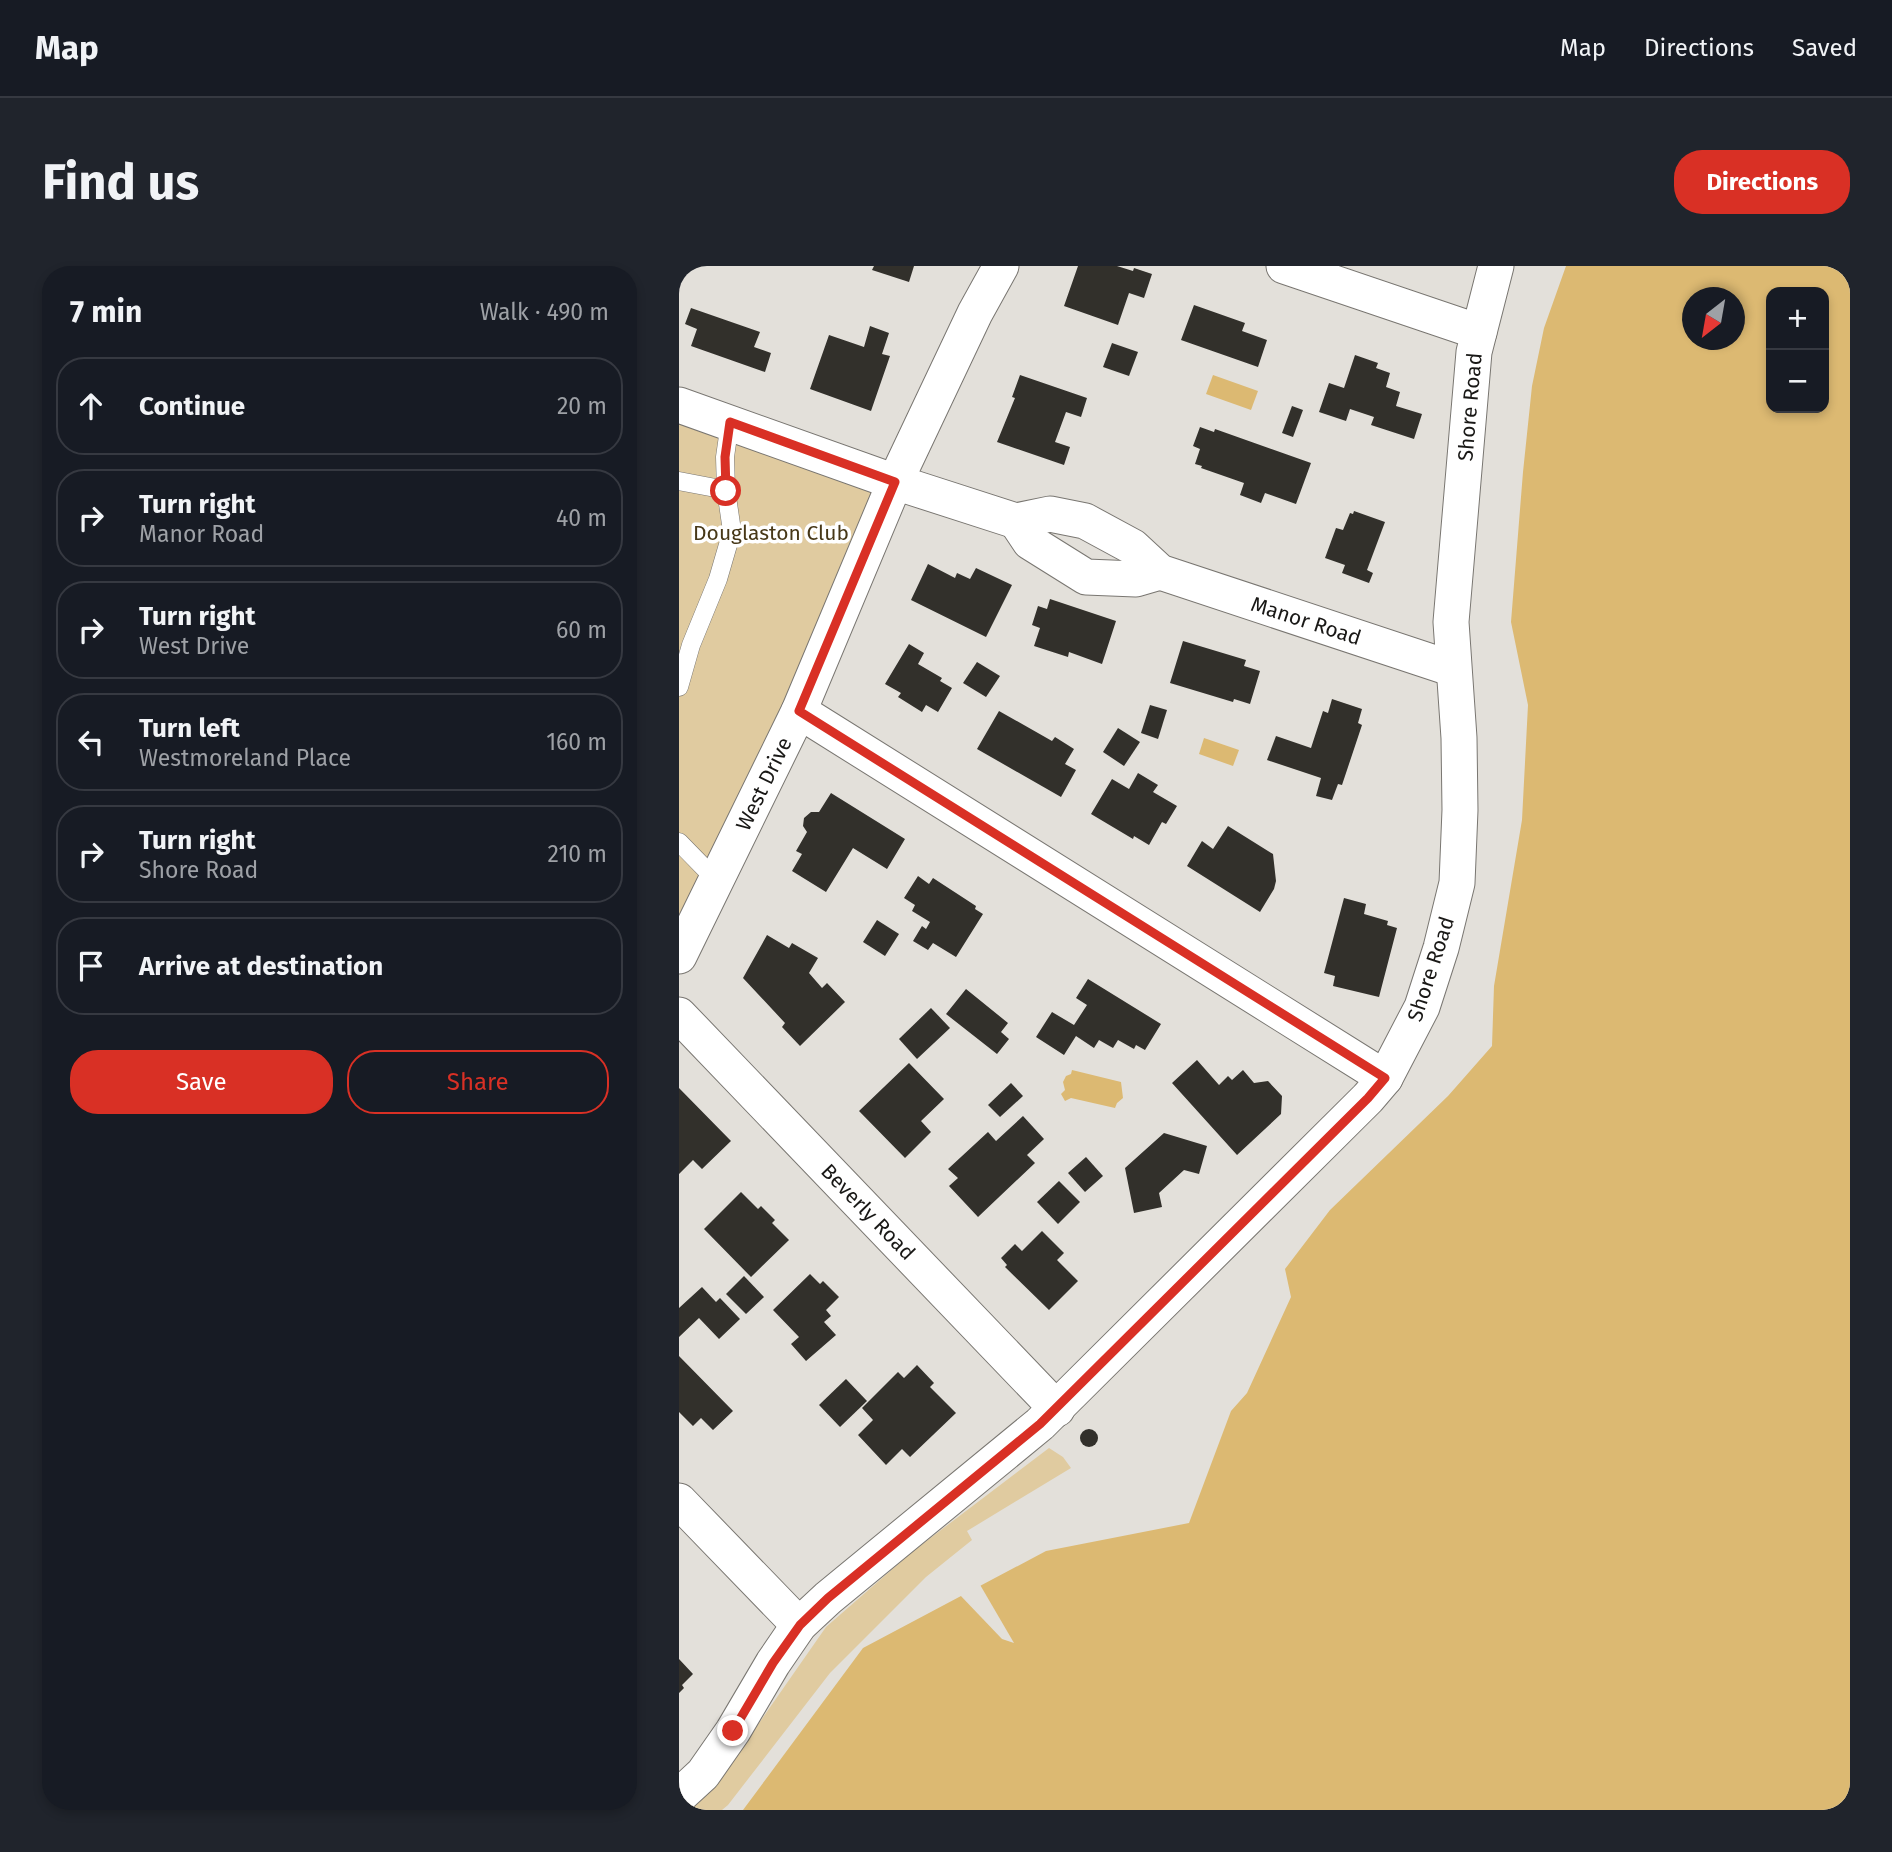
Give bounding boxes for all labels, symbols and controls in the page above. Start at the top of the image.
text: Map [35,28,99,68]
text: Map [1560,34,1606,62]
text: Directions [1644,34,1754,62]
text: Saved [1792,34,1857,62]
button: Directions [1674,150,1850,214]
text: Find us [42,153,199,212]
north arrow [1682,287,1745,350]
map controls [1766,287,1829,413]
button: + [1766,287,1829,350]
text: 7 min [70,294,142,330]
text: Walk · 490 m [480,298,609,326]
button: − [1766,350,1829,413]
street label: Shore Road [1452,352,1488,462]
icon: ahead [72,387,110,425]
text: Continue [139,391,245,422]
text: 20 m [557,392,607,420]
route start [710,475,741,506]
text: Turn right [139,489,256,520]
icon: right [72,499,110,537]
text: 40 m [556,504,607,532]
text: Manor Road [139,520,264,548]
park label: Douglaston Club [693,520,849,546]
street label: Manor Road [1248,591,1364,651]
text: Turn right [139,601,256,632]
icon: right [72,611,110,649]
text: 60 m [556,616,607,644]
text: West Drive [139,632,249,660]
text: Turn left [139,713,240,744]
icon: left [72,723,110,761]
text: 160 m [546,728,607,756]
street label: West Drive [730,733,798,835]
text: Westmoreland Place [139,744,351,772]
text: Turn right [139,825,256,856]
icon: right [72,835,110,873]
text: 210 m [548,840,607,868]
text: Shore Road [139,856,258,884]
street label: Shore Road [1402,913,1460,1025]
icon: arrive [72,947,110,985]
text: Arrive at destination [139,951,383,982]
button: Save [70,1050,333,1114]
button: Share [347,1050,609,1114]
street label: Beverly Road [816,1158,920,1266]
route end [717,1715,748,1746]

